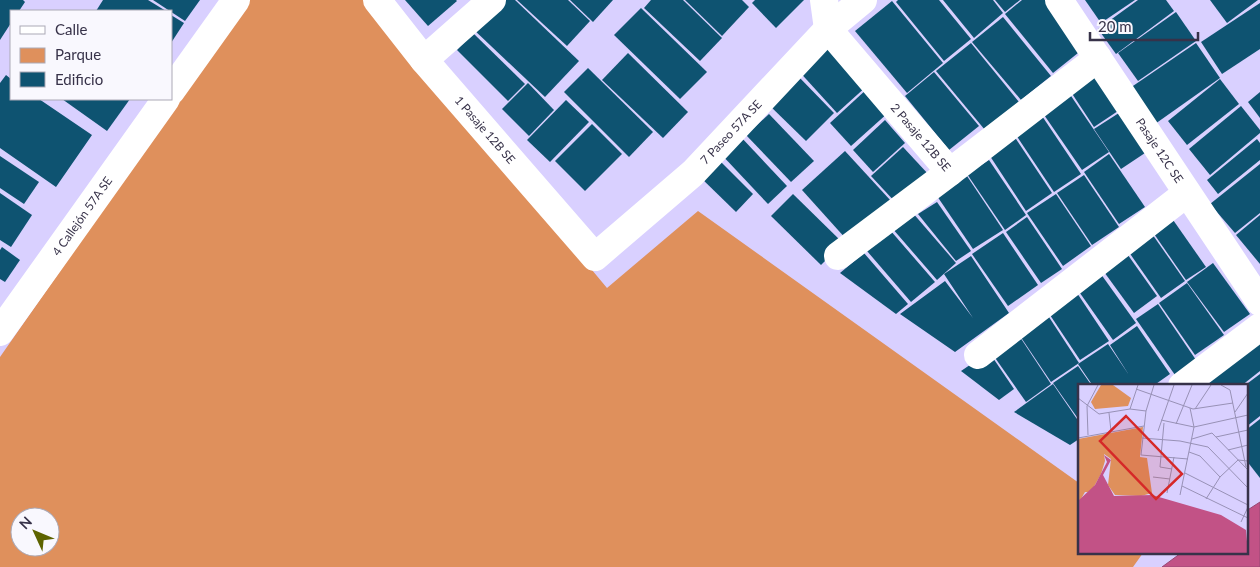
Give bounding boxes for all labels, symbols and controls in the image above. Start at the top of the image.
legend [10,10,172,100]
scale bar [1090,10,1198,42]
text: 20 m [1098,17,1132,35]
text: Calle [55,20,88,38]
text: Parque [55,45,101,63]
text: Edificio [55,70,103,88]
street label: 1 Pasaje 12B SE [452,93,519,167]
street label: 7 Paseo 57A SE [697,97,765,167]
street label: 2 Pasaje 12B SE [888,100,954,174]
street label: Pasaje 12C SE [1133,115,1187,186]
street label: 4 Callejón 57A SE [49,173,115,259]
inset map [1078,384,1248,554]
north arrow [10,507,60,557]
text: N [15,513,35,532]

